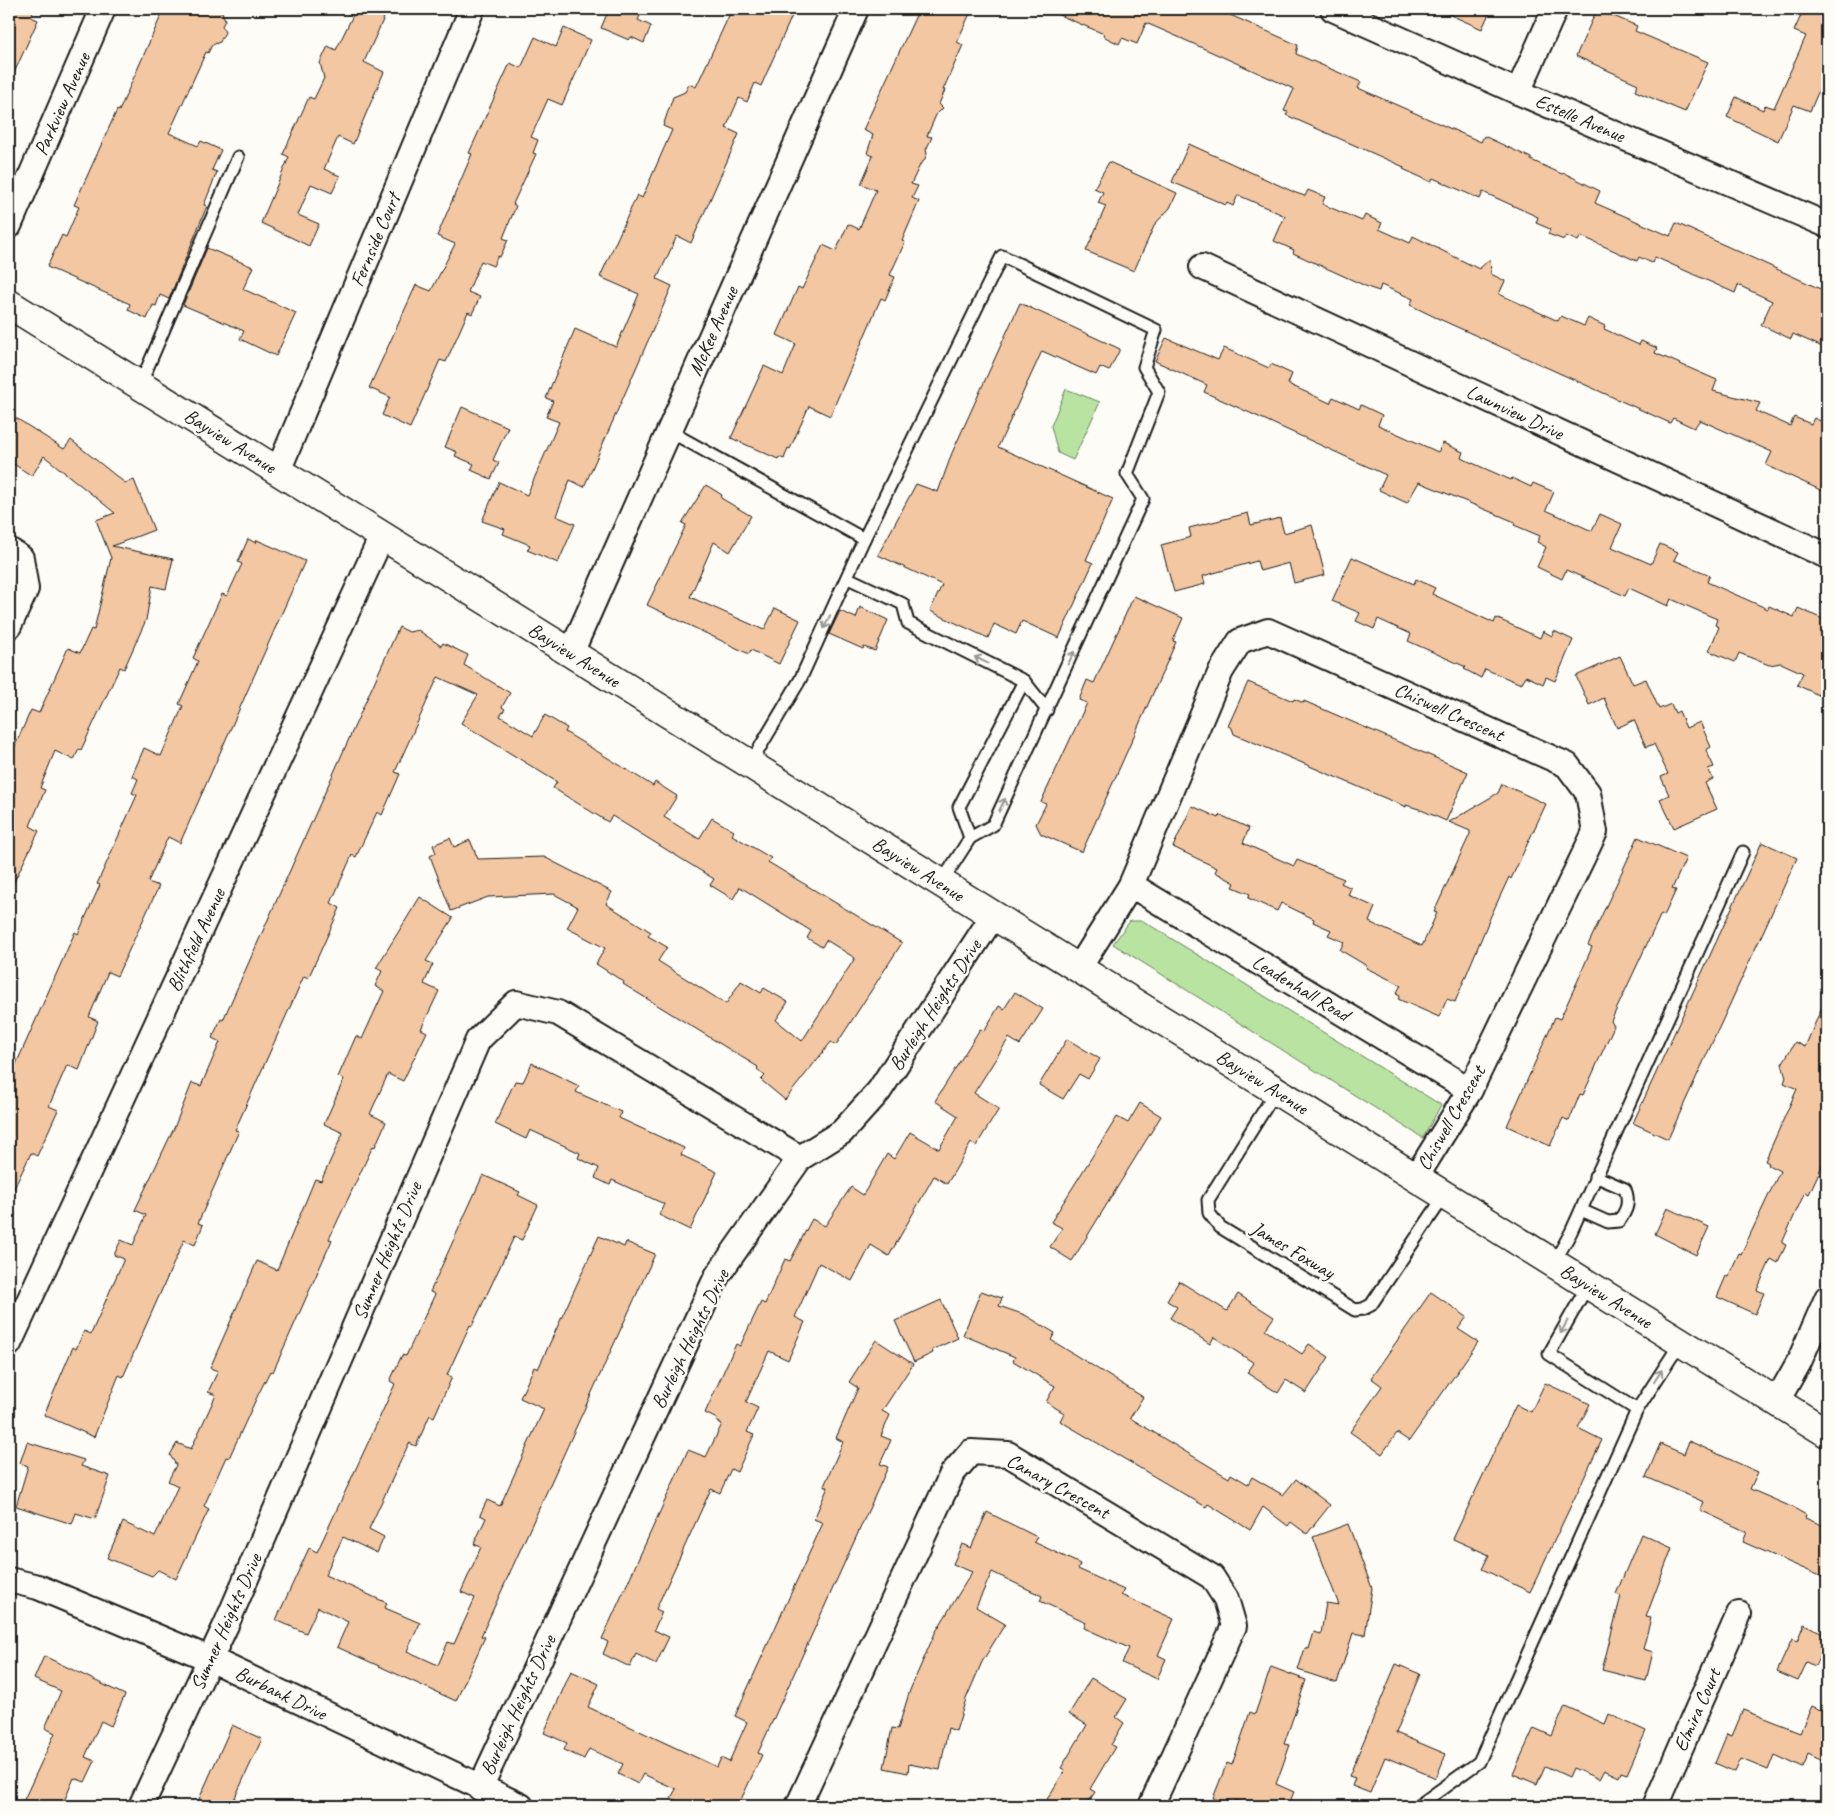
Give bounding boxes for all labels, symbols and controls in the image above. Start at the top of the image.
street label: Parkview Avenue [28,47,96,159]
street label: Estelle Avenue [1532,88,1630,149]
street label: Fernside Court [344,186,407,290]
street label: McKee Avenue [682,281,744,379]
street label: Lawnview Drive [1463,379,1569,446]
street label: Bayview Avenue [179,403,282,480]
one-way arrow [822,614,831,629]
street label: Bayview Avenue [523,617,626,694]
one-way arrow [1066,651,1076,666]
one-way arrow [974,655,989,664]
street label: Chiswell Crescent [1391,677,1510,748]
one-way arrow [998,798,1008,813]
street label: Bayview Avenue [867,831,970,908]
street label: Blithfield Avenue [161,883,231,996]
street label: Burleigh Heights Drive [883,933,988,1075]
street label: Leadenhall Road [1248,949,1357,1029]
street label: Bayview Avenue [1211,1044,1314,1121]
street label: Chiswell Crescent [1411,1059,1492,1175]
street label: Sumner Heights Drive [347,1177,428,1324]
street label: James Foxway [1246,1215,1340,1285]
street label: Bayview Avenue [1555,1258,1658,1335]
street label: Burleigh Heights Drive [646,1264,735,1413]
one-way arrow [1559,1319,1569,1334]
one-way arrow [1654,1369,1664,1383]
street label: Canary Crescent [1002,1448,1116,1526]
street label: Sumner Heights Drive [185,1548,268,1694]
street label: Burleigh Heights Drive [475,1630,562,1779]
street label: Burbank Drive [231,1660,332,1726]
street label: Elmira Court [1668,1663,1727,1755]

